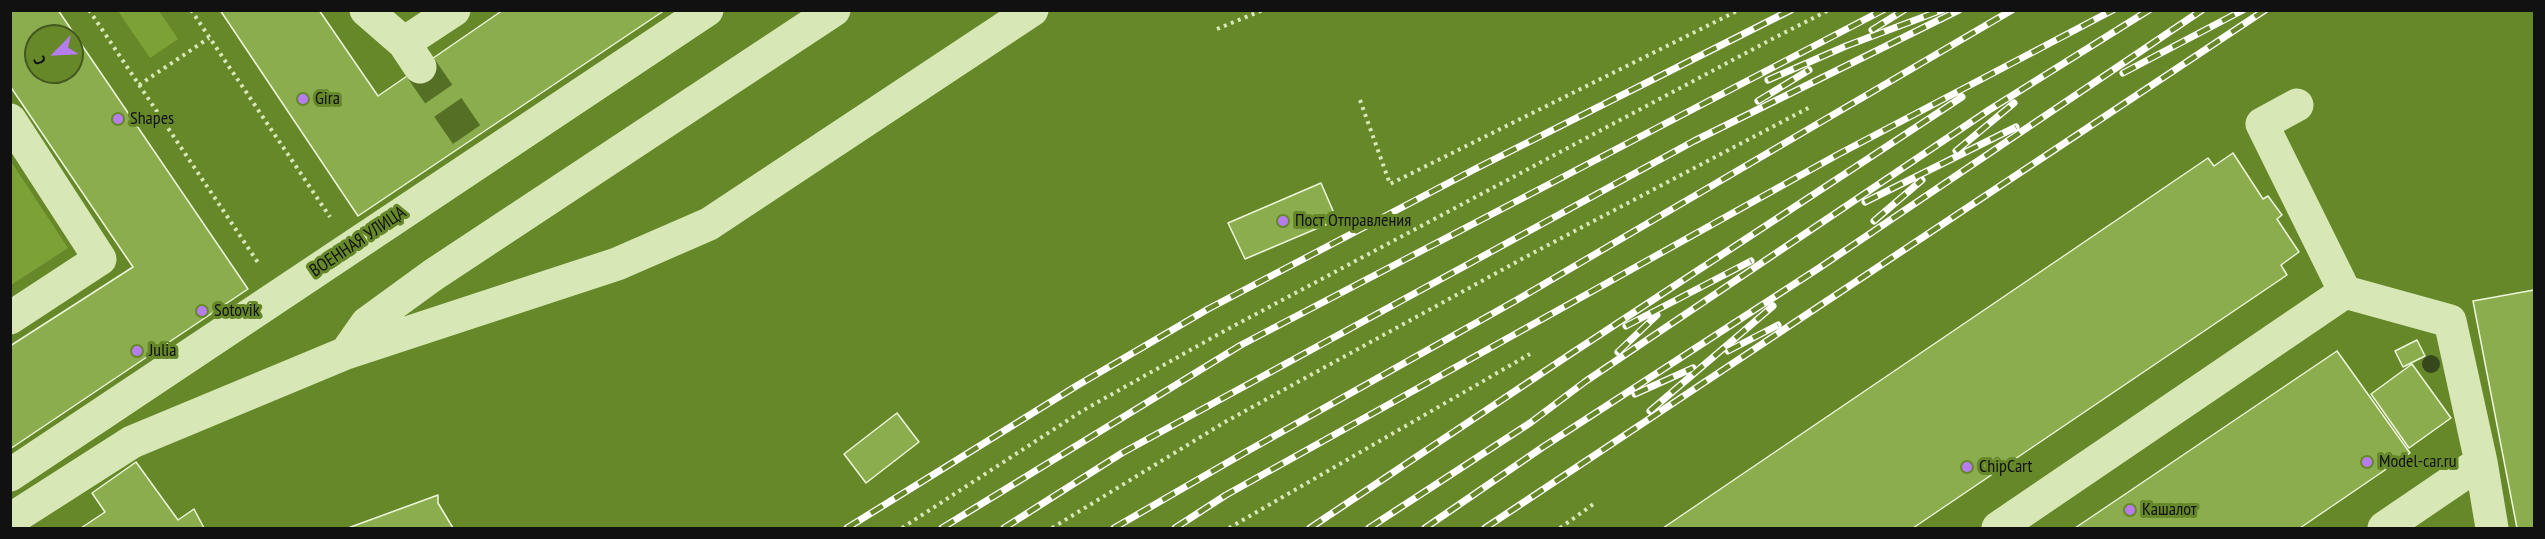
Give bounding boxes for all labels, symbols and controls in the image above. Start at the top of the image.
north arrow [24,24,84,84]
text: С [29,53,50,68]
place label: Gira [315,88,340,110]
marker: Gira [296,92,310,106]
place label: Shapes [130,108,174,130]
marker: Shapes [111,112,125,126]
street label: ВОЕННАЯ УЛИЦА [306,202,410,282]
place label: Пост Отправления [1295,210,1411,232]
marker: Пост Отправления [1276,214,1290,228]
place label: Sotovik [214,300,260,322]
marker: Sotovik [195,304,209,318]
place label: Julia [149,340,176,362]
marker: Julia [130,344,144,358]
place label: Model-car.ru [2379,451,2456,473]
marker: Model-car.ru [2360,455,2374,469]
place label: ChipCart [1979,456,2032,478]
marker: ChipCart [1960,460,1974,474]
place label: Кашалот [2142,499,2197,521]
marker: Кашалот [2123,503,2137,517]

